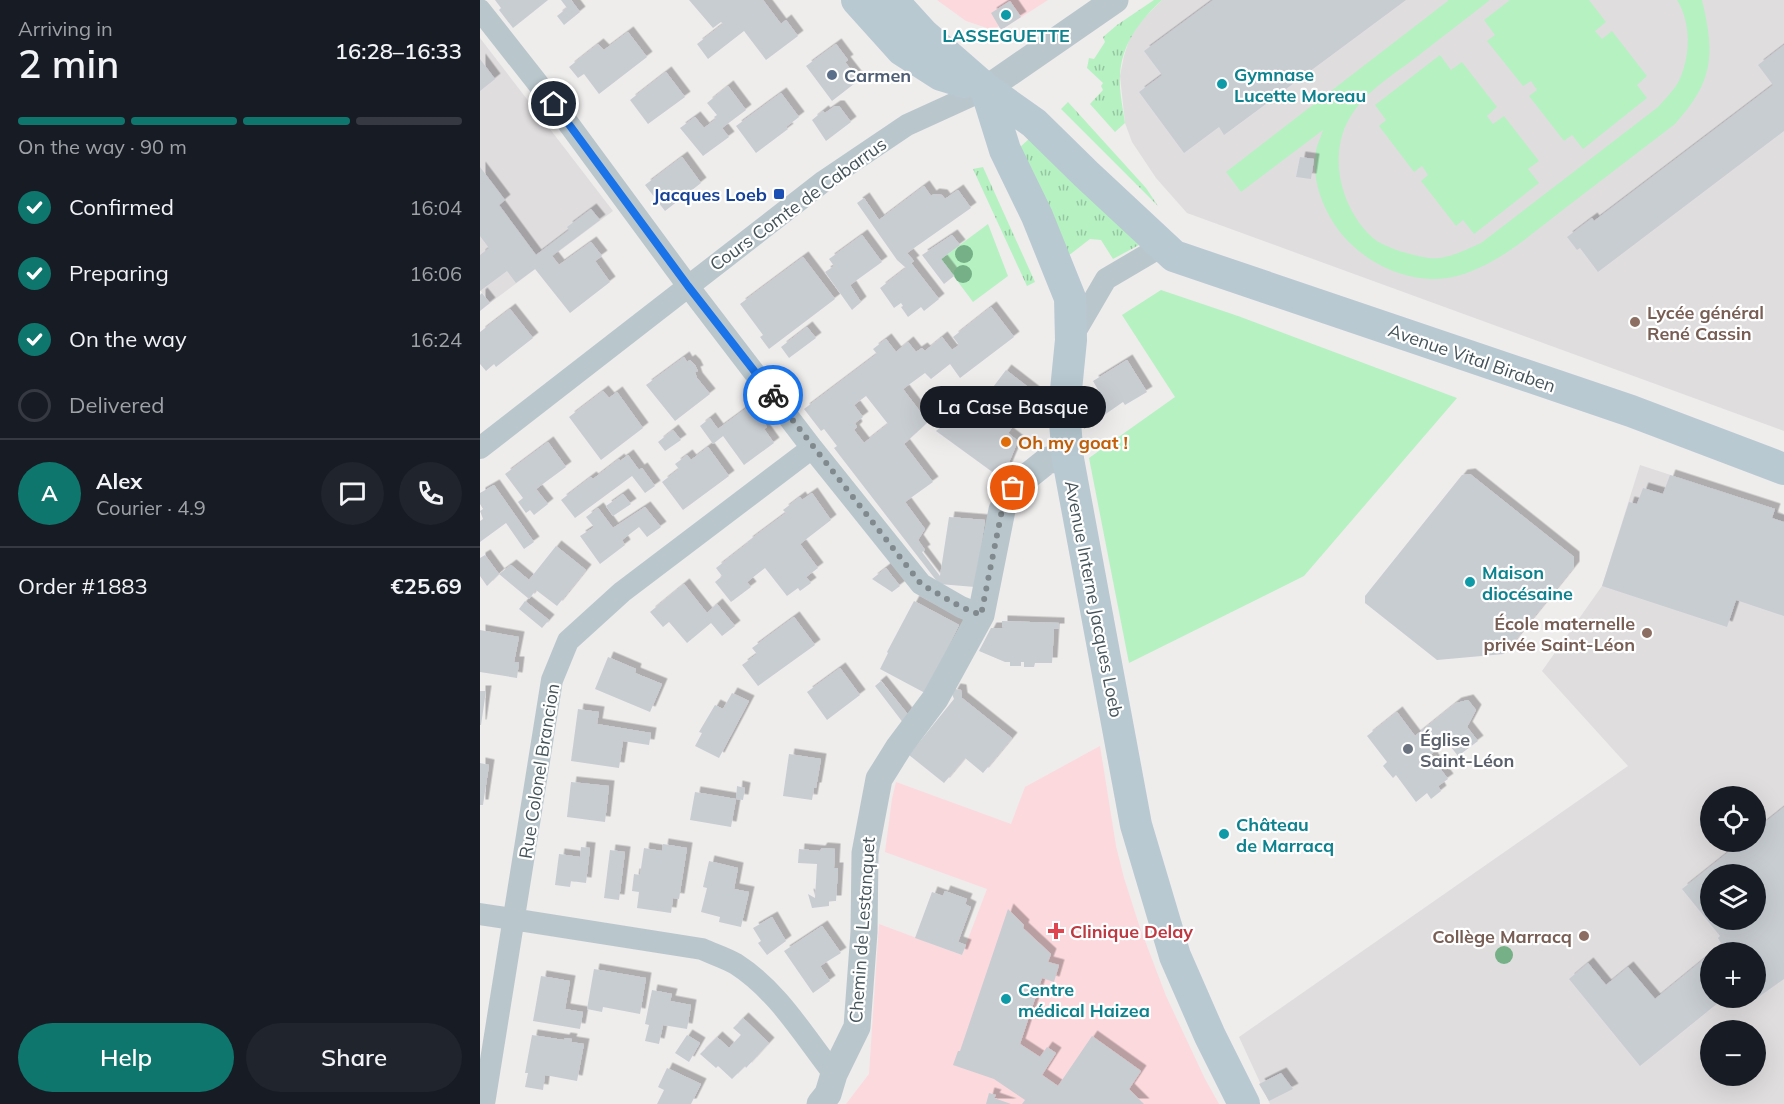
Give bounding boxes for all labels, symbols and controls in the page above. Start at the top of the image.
marker: LASSEGUETTE [999,8,1013,22]
text: Arriving in [18,16,113,41]
place label: LASSEGUETTE [942,24,1070,47]
text: 16:28–16:33 [335,37,462,65]
text: 2 min [18,39,119,88]
place label: Gymnase Lucette Moreau [1234,63,1366,107]
place label: Carmen [844,64,911,87]
marker: Carmen [825,68,839,82]
marker: Gymnase Lucette Moreau [1215,77,1229,91]
pin [528,78,579,129]
icon: home [537,87,570,120]
street label: Cours Comte de Cabarrus [705,132,891,276]
text: On the way · 90 m [18,134,187,159]
place label: Jacques Loeb [653,183,767,206]
marker: Jacques Loeb [772,187,786,201]
icon: check [18,191,51,224]
text: Confirmed [69,193,174,221]
text: 16:04 [409,195,462,220]
icon: check [18,257,51,290]
text: Preparing [69,259,169,287]
text: 16:06 [409,261,462,286]
place label: Lycée général René Cassin [1647,301,1764,345]
marker: Lycée général René Cassin [1628,315,1642,329]
street label: Avenue Vital Biraben [1385,319,1559,397]
icon: check [18,323,51,356]
text: On the way [69,325,187,353]
text: 16:24 [409,327,462,352]
courier [743,365,803,425]
icon: bike [757,379,790,412]
callout: La Case Basque [920,386,1106,428]
text: Delivered [69,391,164,419]
text: La Case Basque [938,394,1088,419]
place label: Oh my goat ! [1018,431,1128,454]
marker: Oh my goat ! [999,435,1013,449]
button: chat [321,462,384,525]
button: phone [399,462,462,525]
pin [987,462,1038,513]
text: Alex [96,467,142,495]
icon: bag [996,471,1029,504]
text: A [41,479,58,507]
street label: Avenue Interne Jacques Loeb [1060,479,1128,719]
text: Courier · 4.9 [96,495,206,520]
place label: Maison diocésaine [1482,561,1573,605]
text: Order #1883 [18,572,148,600]
text: €25.69 [391,572,462,600]
marker: Maison diocésaine [1463,575,1477,589]
place label: École maternelle privée Saint-Léon [1483,612,1635,656]
marker: École maternelle privée Saint-Léon [1640,626,1654,640]
street label: Rue Colonel Brancion [514,682,564,860]
place label: Église Saint-Léon [1420,728,1514,772]
marker: Église Saint-Léon [1401,742,1415,756]
map controls [1700,786,1766,1086]
button: locate [1700,786,1766,852]
place label: Château de Marracq [1236,813,1334,857]
marker: Château de Marracq [1217,827,1231,841]
street label: Chemin de Lestanquet [844,836,880,1024]
button: layers [1700,864,1766,930]
place label: Clinique Delay [1070,920,1193,943]
marker: Clinique Delay [1047,922,1065,940]
place label: Collège Marracq [1432,925,1572,948]
marker: Collège Marracq [1577,929,1591,943]
button: + [1700,942,1766,1008]
place label: Centre médical Haizea [1018,978,1150,1022]
marker: Centre médical Haizea [999,992,1013,1006]
button: − [1700,1020,1766,1086]
button: Help [18,1023,234,1092]
button: Share [246,1023,462,1092]

